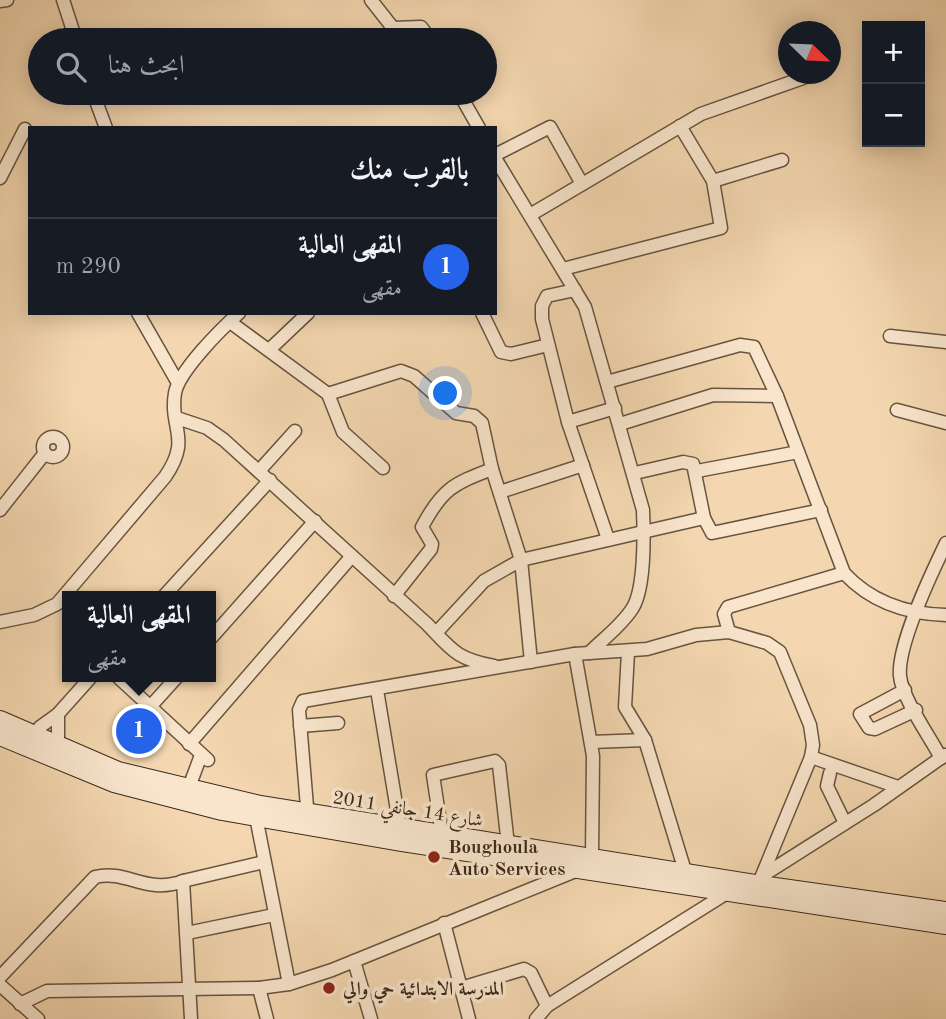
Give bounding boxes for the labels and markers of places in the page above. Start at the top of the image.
pin: 1 [116,705,162,757]
place label: Boughoula Auto Services [448,839,565,880]
marker: Boughoula Auto Services [426,849,442,865]
place label: المدرسة الابتدائية حي والي [342,979,504,1004]
marker: المدرسة الابتدائية حي والي [321,980,337,996]

